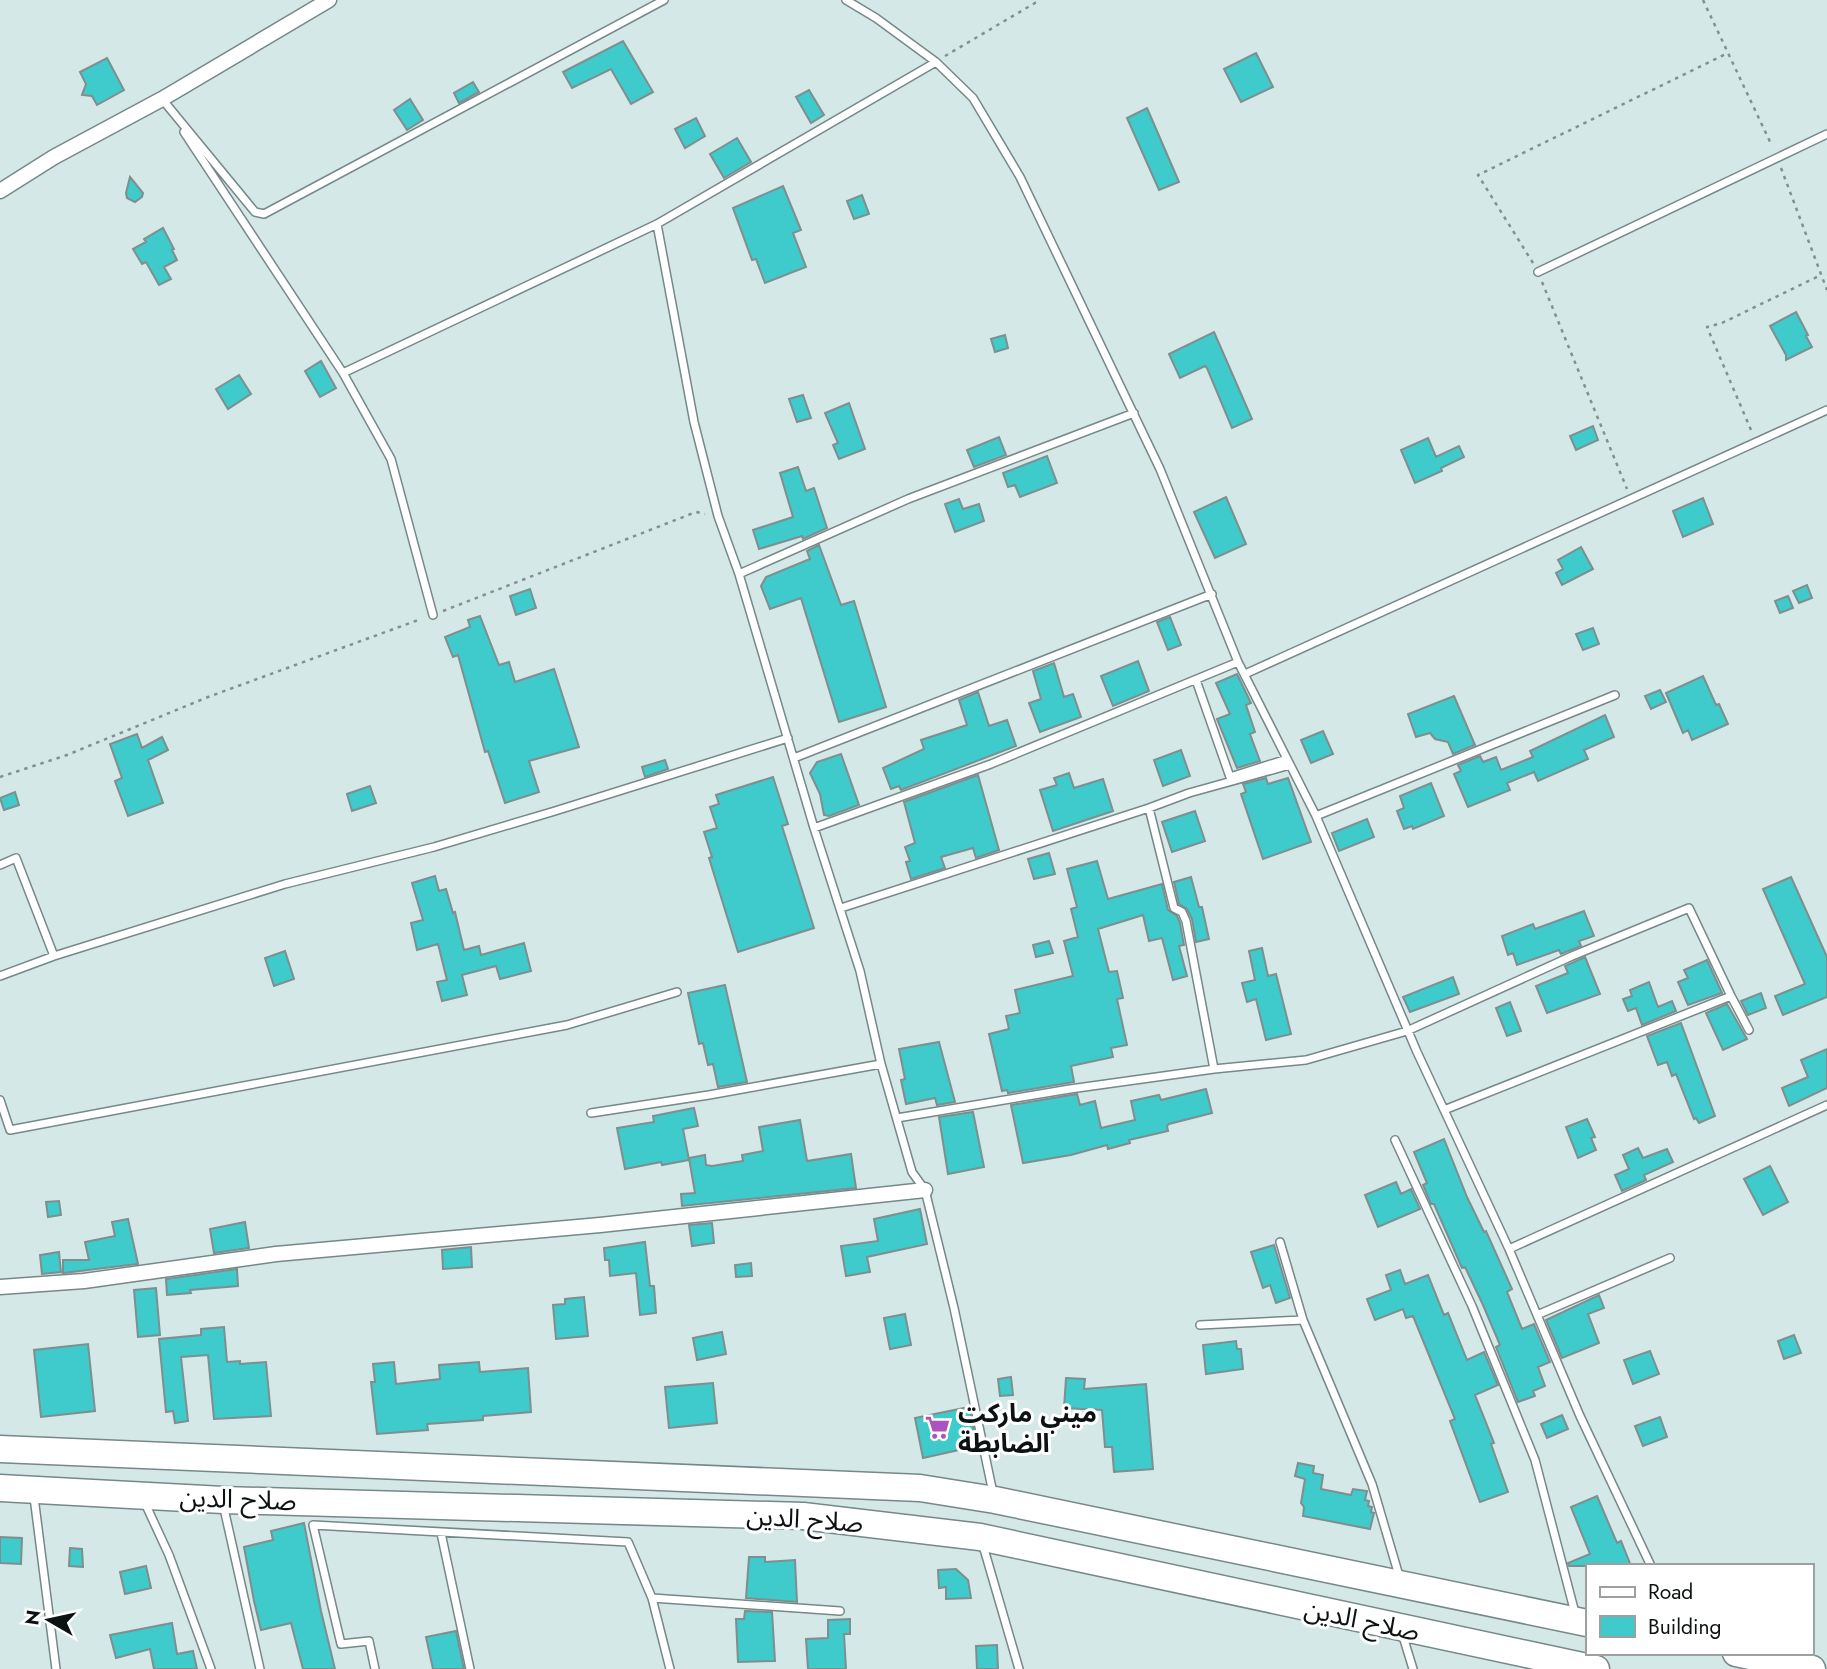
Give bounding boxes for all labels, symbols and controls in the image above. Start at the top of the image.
place label: ميني ماركت الضابطة [958,1394,1097,1462]
supermarket icon: ميني ماركت الضابطة [924,1414,952,1442]
street label: صلاح الدين [179,1478,297,1520]
street label: صلاح الدين [745,1496,865,1542]
legend [1586,1564,1813,1655]
text: Road [1648,1577,1693,1607]
north arrow [14,1585,84,1655]
street label: صلاح الدين [1301,1589,1423,1651]
text: N [18,1608,47,1627]
text: Building [1648,1612,1721,1642]

